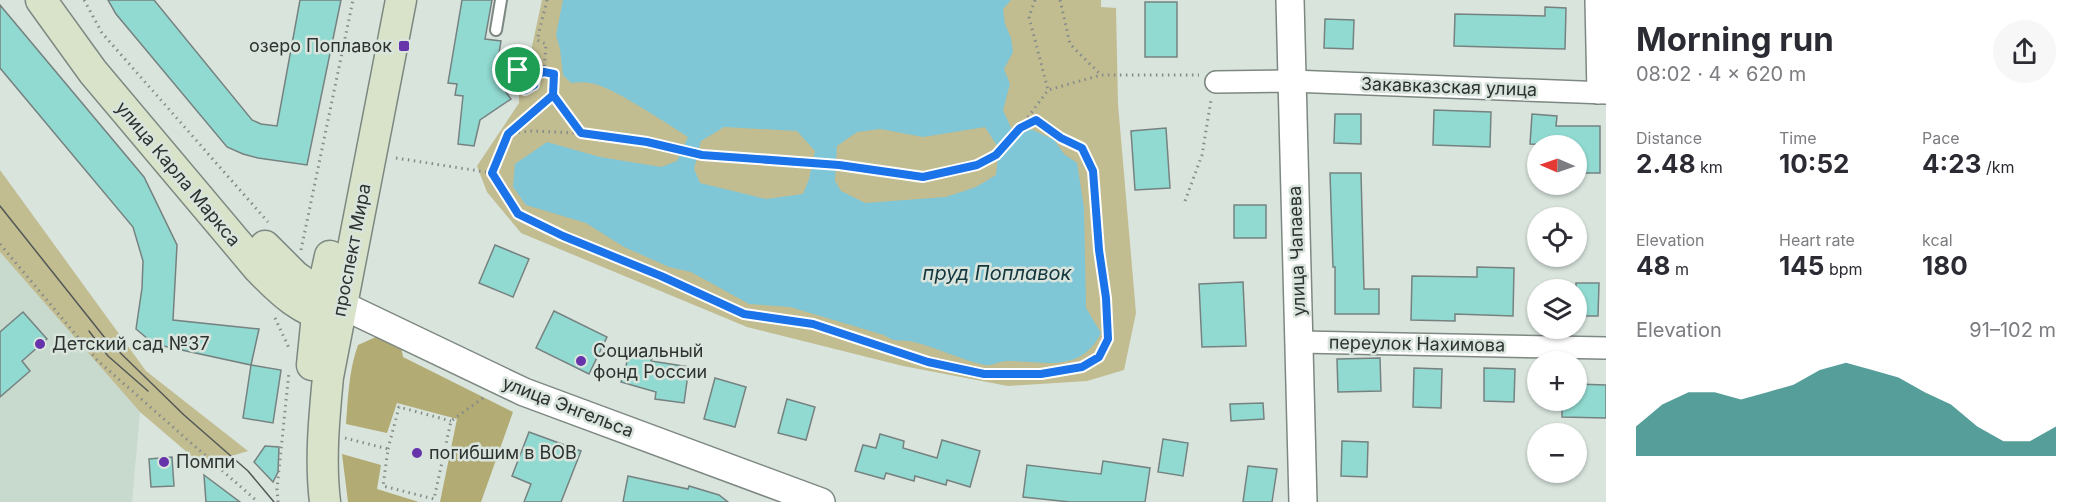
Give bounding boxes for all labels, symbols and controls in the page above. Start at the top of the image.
text: Morning run [1636,19,1834,59]
button: share [1993,20,2056,83]
place label: озеро Поплавок [249,35,392,56]
marker: озеро Поплавок [397,39,411,53]
pin [492,44,543,95]
icon: arrive [501,53,534,86]
text: 08:02 · 4 × 620 m [1636,62,1806,86]
street label: Закавказская улица [1361,73,1538,100]
street label: улица Карла Маркса [112,97,245,250]
text: Distance [1636,128,1702,148]
text: Time [1779,128,1817,148]
text: Pace [1922,128,1960,148]
north arrow [1527,135,1587,195]
map controls [1527,135,1587,483]
text: 2.48 [1636,148,1696,179]
text: 10:52 [1779,148,1849,179]
text: 4:23 [1922,148,1981,179]
text: km [1696,157,1723,177]
text: /km [1981,157,2015,177]
street label: проспект Мира [328,182,375,318]
street label: улица Чапаева [1284,185,1309,317]
button: locate [1527,207,1587,267]
text: Elevation [1636,230,1705,250]
text: Heart rate [1779,230,1855,250]
text: kcal [1922,230,1953,250]
text: 48 [1636,250,1671,281]
text: 145 [1779,250,1824,281]
text: 180 [1922,250,1968,281]
text: m [1671,259,1689,279]
text: bpm [1824,259,1863,279]
water label: пруд Поплавок [923,261,1073,285]
button: layers [1527,279,1587,339]
text: Elevation [1636,318,1722,342]
text: 91–102 m [1969,318,2056,342]
street label: переулок Нахимова [1329,331,1505,356]
place label: Детский сад №37 [52,333,210,354]
marker: Детский сад №37 [33,337,47,351]
place label: Социальный фонд России [593,340,707,382]
button: + [1527,351,1587,411]
marker: Социальный фонд России [574,354,588,368]
street label: улица Энгельса [500,372,637,441]
button: − [1527,423,1587,483]
place label: погибшим в ВОВ [429,442,577,463]
marker: погибшим в ВОВ [410,446,424,460]
place label: Помпи [176,451,235,472]
marker: Помпи [157,455,171,469]

